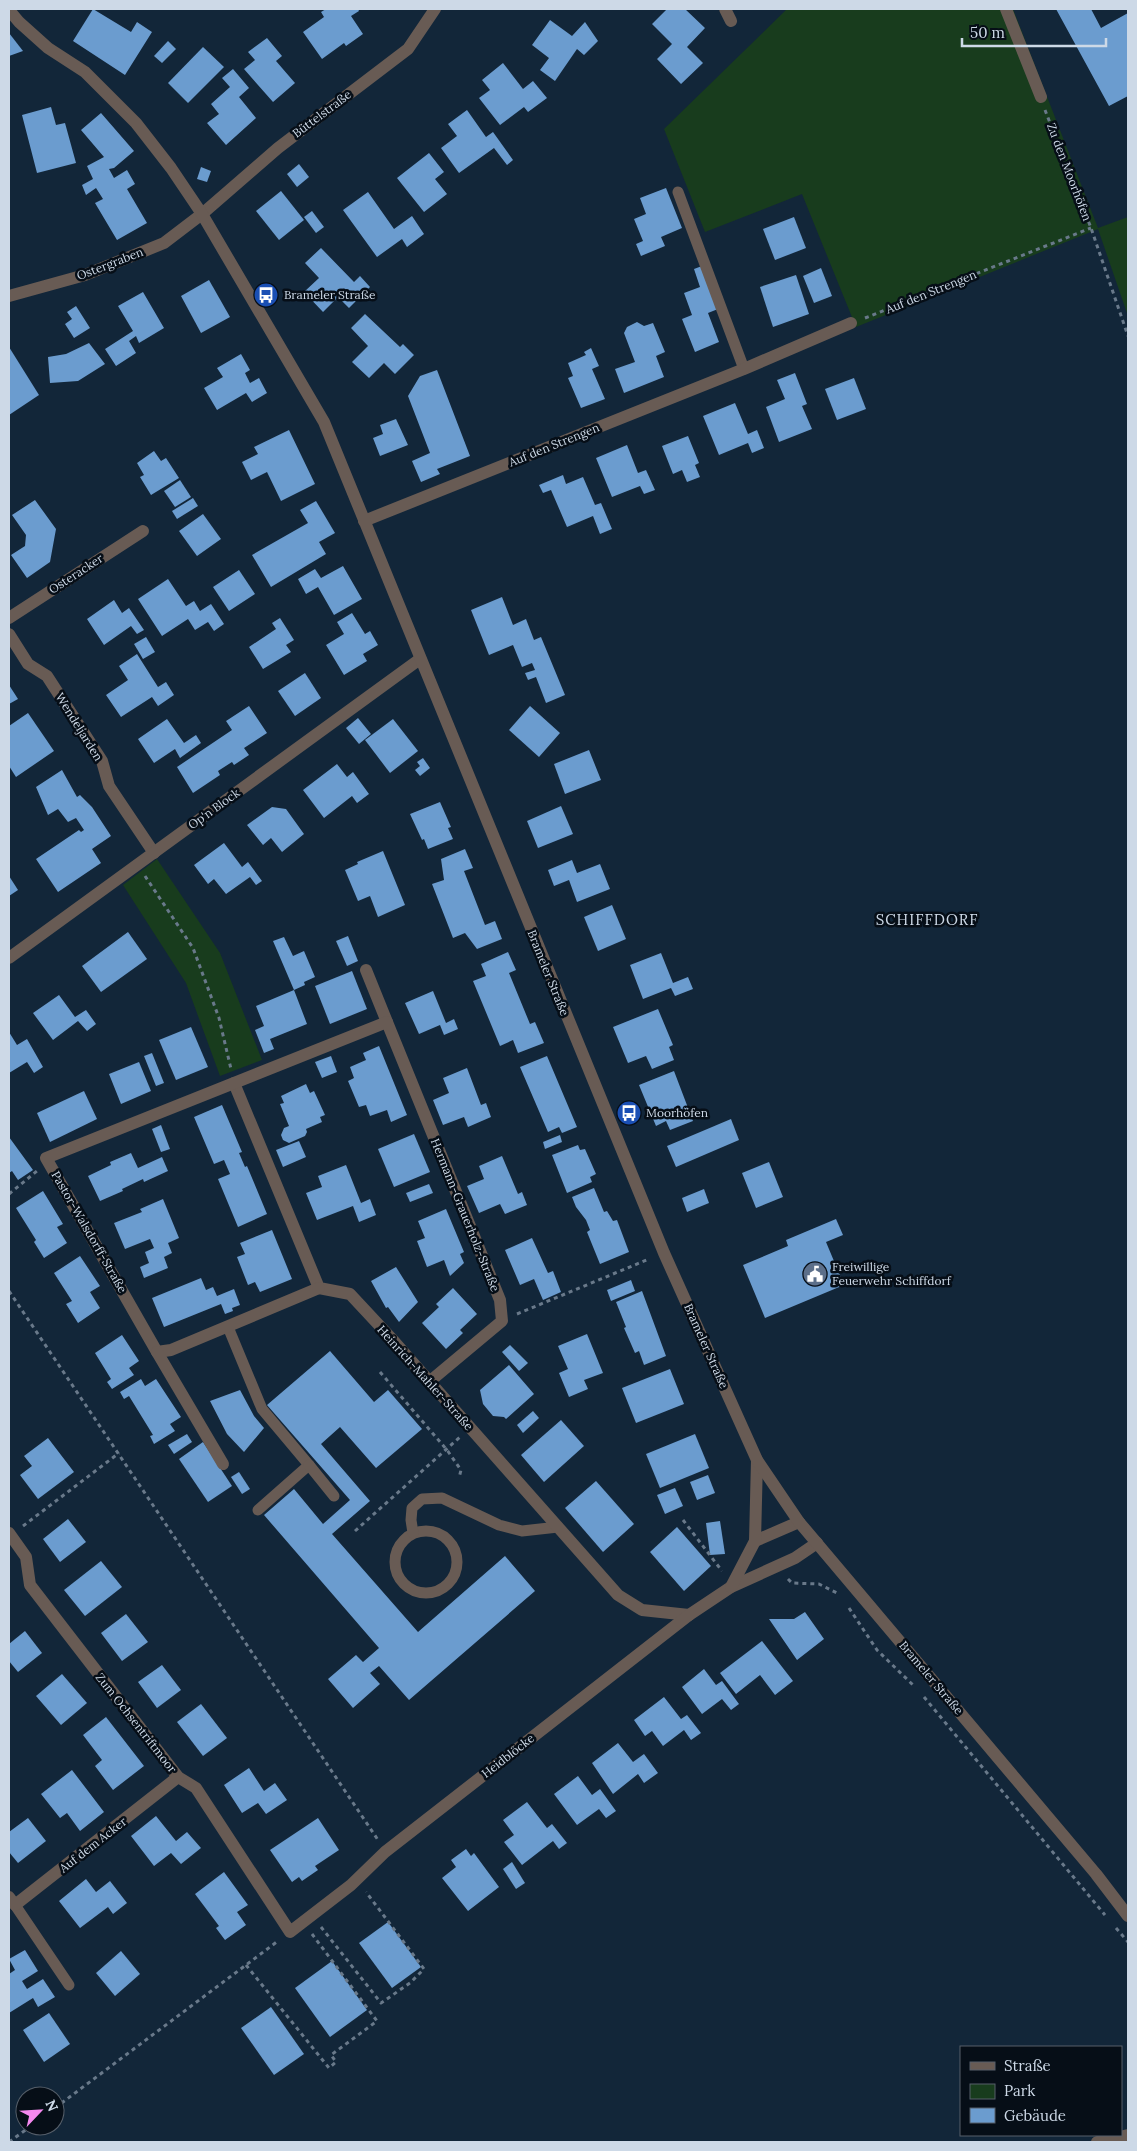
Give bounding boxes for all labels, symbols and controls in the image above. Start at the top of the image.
scale bar [962,15,1106,47]
text: 50 m [970,23,1005,42]
street label: Büttelstraße [289,86,355,141]
street label: Zu den Moorhöfen [1044,121,1095,223]
street label: Ostergraben [74,244,145,283]
street label: Auf den Strengen [882,266,978,317]
bus stop icon: Brameler Straße [253,282,279,308]
place label: Brameler Straße [284,287,376,302]
street label: Auf den Strengen [505,419,601,470]
street label: Osteracker [46,550,106,597]
street label: Wendeljarden [53,690,106,764]
street label: Op'n Block [185,785,243,832]
district label: SCHIFFDORF [876,910,978,929]
street label: Brameler Straße [524,928,573,1018]
bus stop icon: Moorhöfen [616,1100,642,1126]
place label: Moorhöfen [646,1105,708,1120]
street label: Hermann-Grauerholz-Straße [428,1136,503,1294]
street label: Pastor-Walsdorff-Straße [48,1168,131,1296]
place label: Freiwillige Feuerwehr Schiffdorf [832,1259,952,1288]
public building icon: Freiwillige Feuerwehr Schiffdorf [802,1261,828,1287]
street label: Brameler Straße [681,1301,732,1391]
street label: Heinrich-Mahler-Straße [374,1322,477,1434]
street label: Brameler Straße [896,1638,967,1718]
street label: Zum Ochsentriftmoor [93,1670,181,1776]
street label: Heidblöcke [478,1730,537,1781]
street label: Auf dem Acker [55,1813,130,1876]
legend [960,2046,1122,2136]
text: Straße [1004,2056,1051,2075]
text: Park [1004,2081,1035,2100]
north arrow [15,2086,65,2136]
text: N [41,2097,62,2114]
text: Gebäude [1004,2106,1066,2125]

